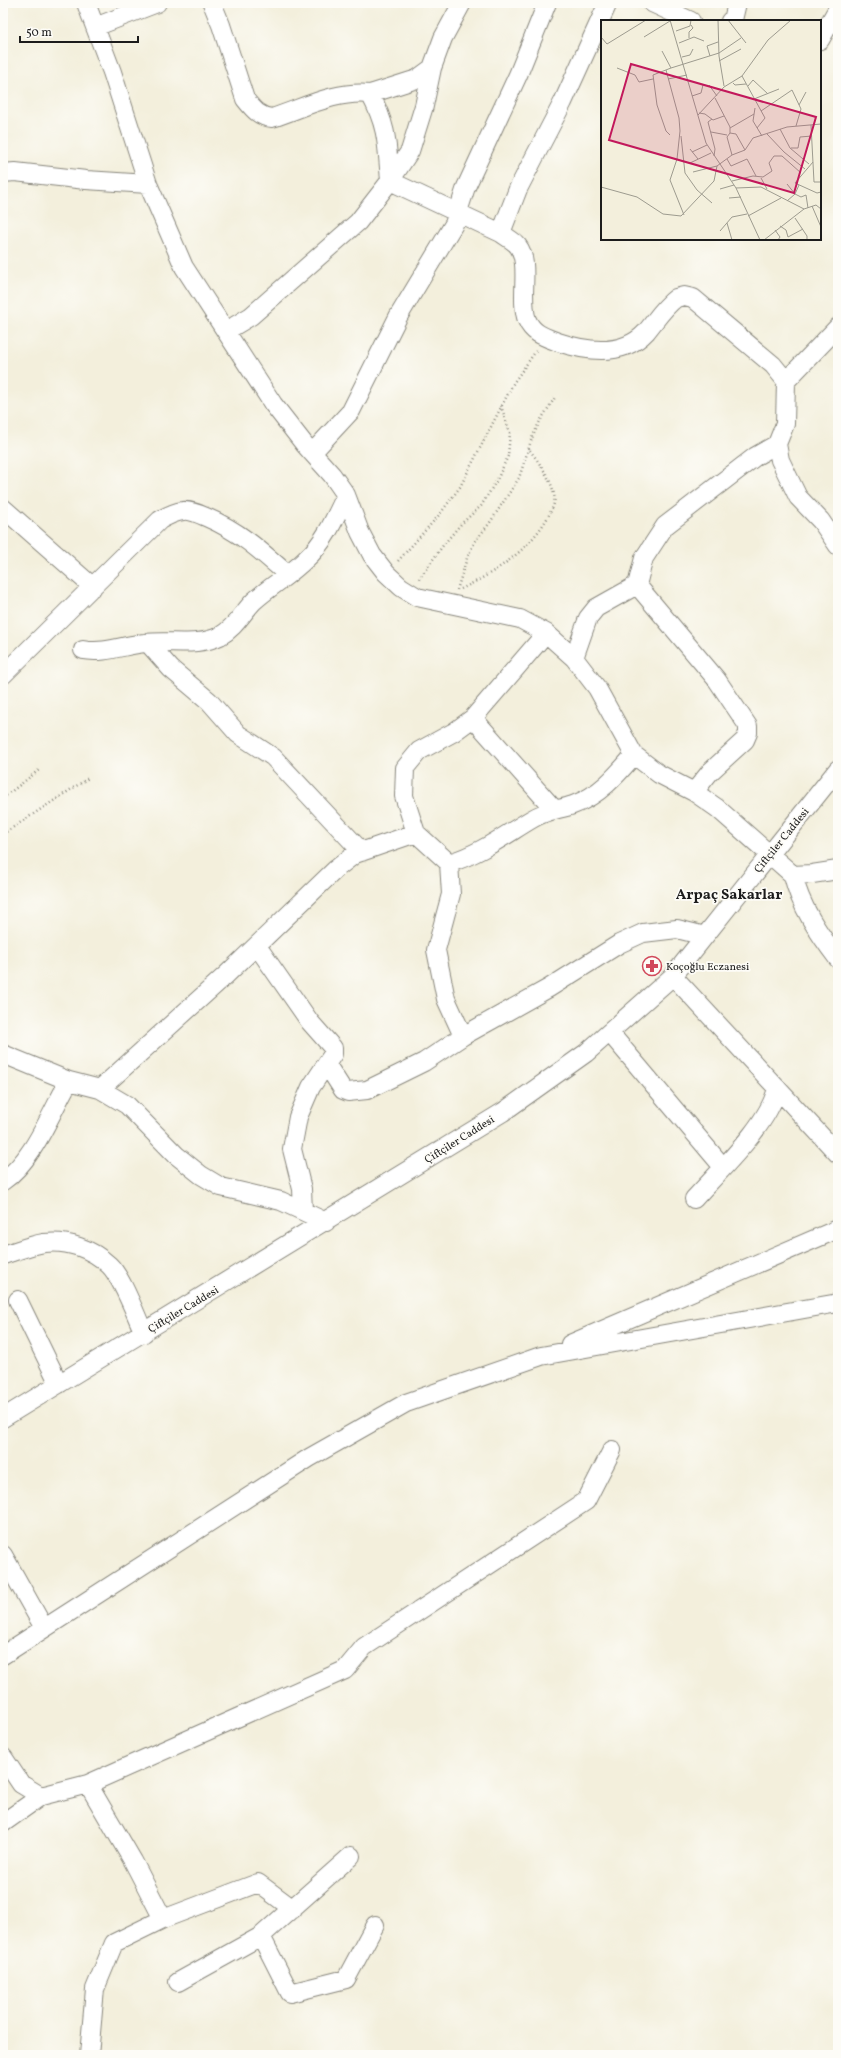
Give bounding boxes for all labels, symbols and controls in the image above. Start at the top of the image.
scale bar [20,18,138,44]
inset map [601,20,821,240]
text: 50 m [26,25,52,41]
street label: Çiftçiler Caddesi [751,805,813,877]
district label: Arpaç Sakarlar [676,885,782,906]
pharmacy icon: Koçoğlu Eczanesi [641,955,663,977]
place label: Koçoğlu Eczanesi [666,960,749,975]
street label: Çiftçiler Caddesi [422,1113,498,1168]
street label: Çiftçiler Caddesi [146,1283,222,1337]

